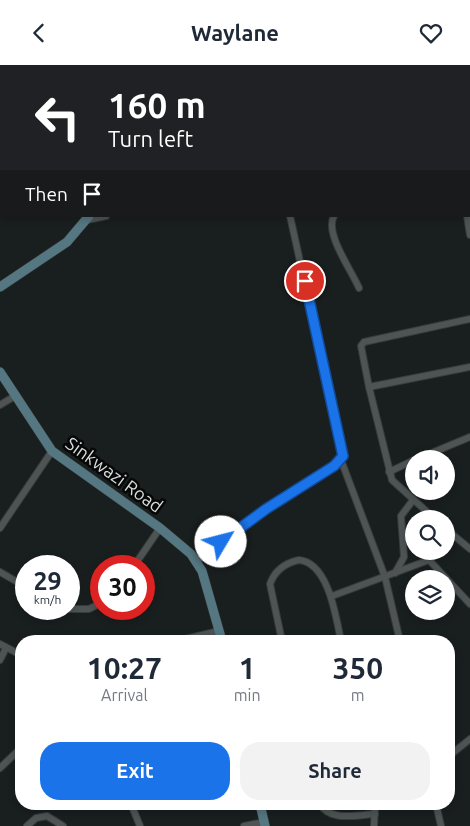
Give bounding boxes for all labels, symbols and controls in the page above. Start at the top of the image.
icon: back [25,19,53,47]
icon: heart [417,19,445,47]
text: Waylane [191,20,279,45]
icon: left [25,85,90,150]
text: 160 m [108,85,206,125]
text: Turn left [108,126,193,151]
icon: arrive [78,180,106,208]
text: Then [25,183,68,205]
pin [284,260,326,302]
icon: arrive [291,267,319,295]
street label: Sinkwazi Road [62,432,167,516]
map controls [405,450,455,620]
button: sound [405,450,455,500]
button: search [405,510,455,560]
position arrow [194,515,246,567]
speed limit sign: 30 [90,555,155,620]
text: 29 [33,567,62,595]
button: layers [405,570,455,620]
text: km/h [34,593,61,606]
text: 10:27 [87,651,162,685]
text: 1 [239,651,256,685]
text: 350 [332,651,383,685]
text: Arrival [101,686,148,704]
text: min [234,686,261,704]
text: m [351,686,365,704]
button: Exit [40,742,230,800]
button: Share [240,742,430,800]

